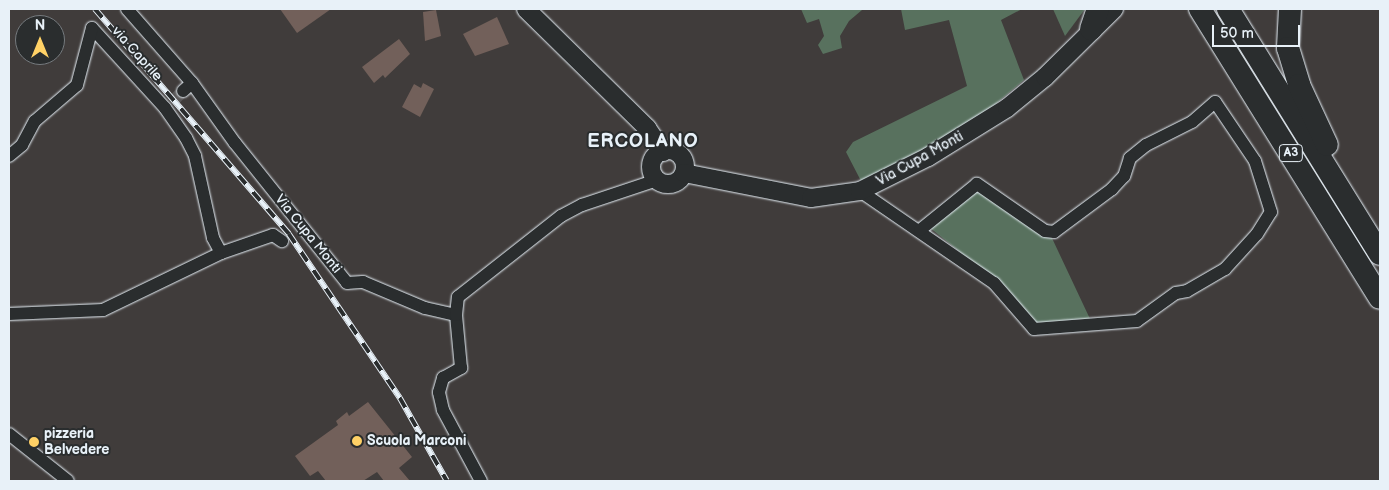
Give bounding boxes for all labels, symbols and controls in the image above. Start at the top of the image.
north arrow [15,15,65,65]
scale bar [1214,15,1302,47]
text: N [35,17,45,34]
street label: via Caprile [108,23,166,85]
text: 50 m [1220,24,1254,43]
street label: Via Cupa Monti [874,128,966,190]
district label: ERCOLANO [586,131,700,153]
road number: A3 [1278,144,1304,162]
street label: Via Cupa Monti [271,191,345,277]
place label: pizzeria Belvedere [44,426,109,458]
place label: Scuola Marconi [367,433,467,449]
marker: Scuola Marconi [351,435,363,447]
marker: pizzeria Belvedere [28,436,40,448]

